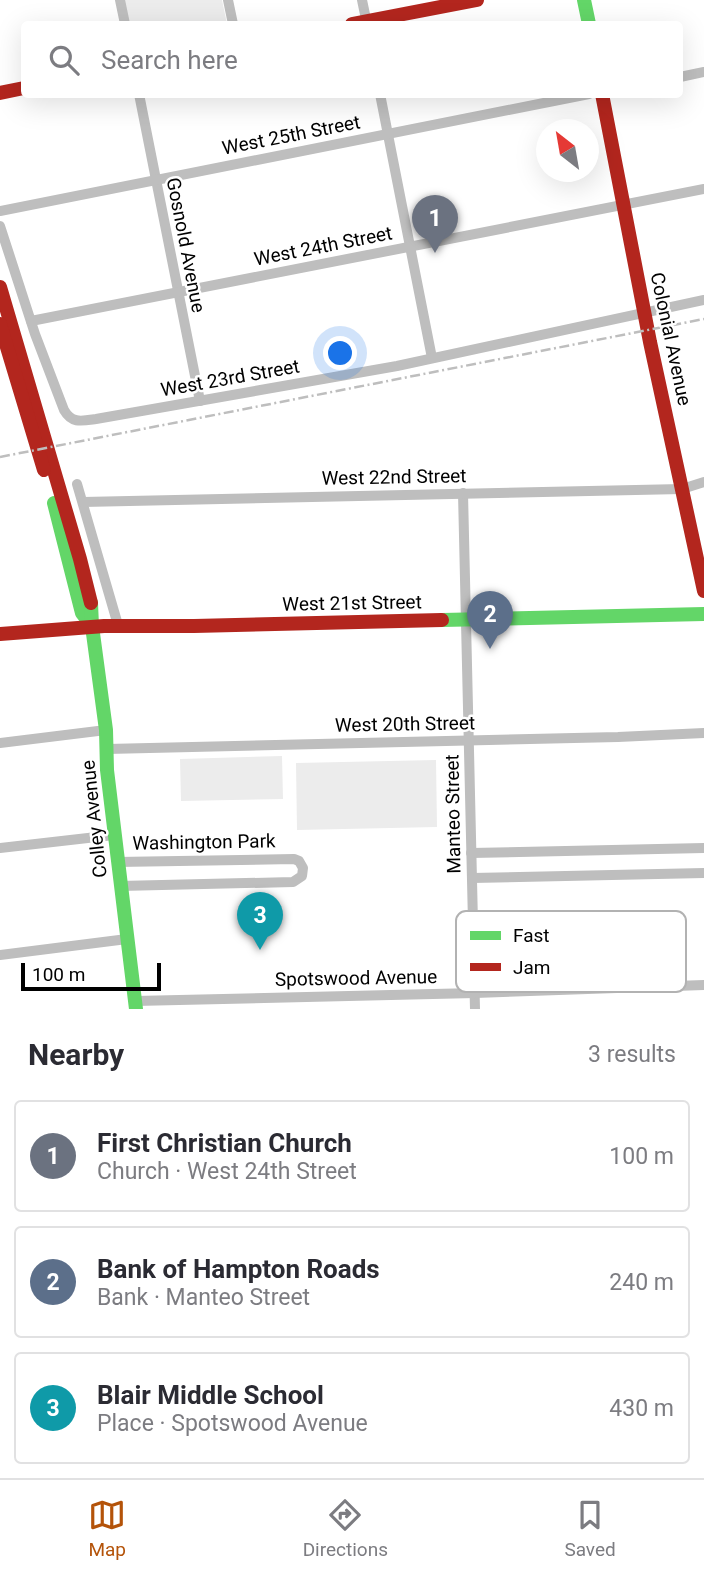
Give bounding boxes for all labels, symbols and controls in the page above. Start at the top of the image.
search box [21,21,683,98]
icon: search [45,41,83,79]
text: Search here [101,45,238,75]
street label: West 25th Street [220,110,362,160]
north arrow [536,119,599,182]
street label: Gosnold Avenue [162,176,210,314]
pin: 1 [412,195,458,253]
street label: West 24th Street [252,221,394,271]
street label: Colonial Avenue [646,270,696,408]
your location [323,336,357,370]
street label: West 23rd Street [159,354,301,402]
street label: West 22nd Street [321,464,467,490]
street label: West 21st Street [282,590,422,616]
pin: 2 [467,591,513,649]
street label: West 20th Street [335,711,475,737]
street label: Manteo Street [440,754,466,874]
street label: Colley Avenue [76,759,112,879]
street label: Washington Park [132,829,276,855]
pin: 3 [237,892,283,950]
legend [456,911,686,992]
text: Fast [513,924,550,947]
text: Jam [513,956,550,979]
scale bar [21,960,161,992]
text: 100 m [32,963,85,986]
street label: Spotswood Avenue [275,965,437,991]
text: Nearby [28,1037,124,1072]
text: 3 results [588,1041,676,1068]
text: First Christian Church [97,1128,352,1158]
text: 1 [46,1143,60,1170]
text: 100 m [609,1143,674,1170]
text: Church · West 24th Street [97,1158,357,1185]
text: Bank of Hampton Roads [97,1254,380,1284]
text: 2 [46,1269,60,1296]
text: 240 m [609,1269,674,1296]
text: Bank · Manteo Street [97,1284,310,1311]
text: Blair Middle School [97,1380,324,1410]
text: 3 [46,1395,60,1422]
text: 430 m [609,1395,674,1422]
text: Place · Spotswood Avenue [97,1410,368,1437]
tab: Map [88,1496,126,1561]
tab: Directions [303,1496,388,1561]
tab: Saved [564,1496,616,1561]

